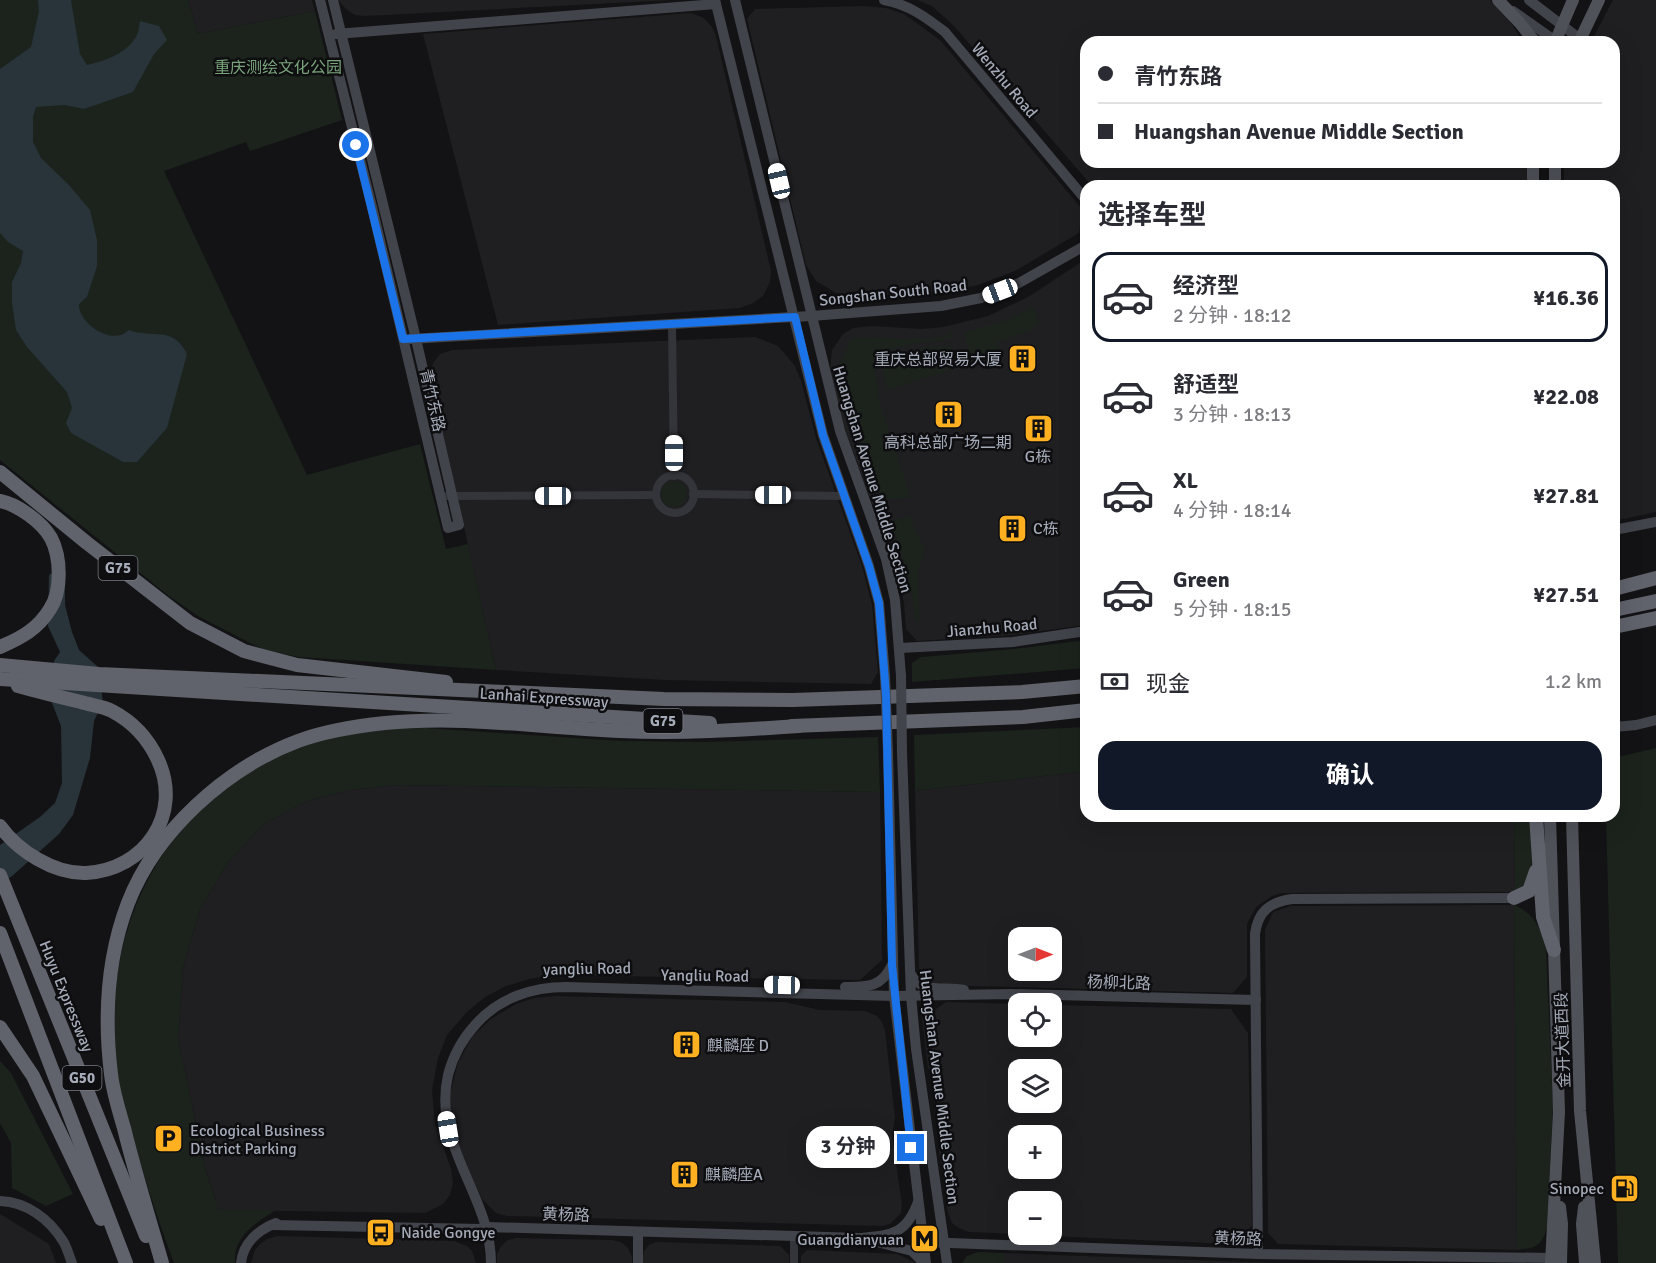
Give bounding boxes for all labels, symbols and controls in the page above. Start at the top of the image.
street label: Wenzhu Road [967,39,1041,122]
park label: 重庆测绘文化公园 [214,58,342,78]
text: 青竹东路 [1134,63,1222,90]
text: Huangshan Avenue Middle Section [1134,118,1464,145]
route start [342,131,369,158]
car [766,161,792,201]
text: 选择车型 [1098,199,1206,232]
icon: car [1101,270,1155,324]
text: 经济型 [1173,272,1239,299]
street label: Songshan South Road [818,275,968,311]
car [980,276,1020,306]
text: ¥16.36 [1533,284,1599,311]
text: 2 分钟 · 18:12 [1173,303,1292,328]
building icon: 重庆总部贸易大厦 [1007,343,1039,375]
place label: 重庆总部贸易大厦 [874,350,1002,370]
street label: Huangshan Avenue Middle Section [828,363,916,595]
street label: 青竹东路 [415,367,449,434]
icon: car [1101,369,1155,423]
text: 舒适型 [1173,371,1239,398]
text: ¥22.08 [1533,383,1599,410]
building icon: 高科总部广场二期 [932,398,964,430]
text: 3 分钟 · 18:13 [1173,402,1292,427]
building icon: G栋 [1022,412,1054,444]
place label: 高科总部广场二期 [884,433,1012,453]
car [665,435,683,471]
place label: G栋 [1025,447,1051,467]
text: XL [1173,467,1198,494]
icon: car [1101,468,1155,522]
text: ¥27.81 [1533,482,1599,509]
car [755,486,791,504]
car [535,487,571,505]
text: 4 分钟 · 18:14 [1173,498,1292,523]
building icon: C栋 [996,512,1028,544]
place label: C栋 [1033,519,1059,539]
road number: G75 [98,556,138,580]
text: Green [1173,566,1230,593]
icon: car [1101,567,1155,621]
text: ¥27.51 [1533,581,1599,608]
text: 5 分钟 · 18:15 [1173,597,1292,622]
street label: Jianzhu Road [946,614,1038,642]
icon: cash [1098,665,1131,698]
text: 1.2 km [1545,669,1602,694]
text: 现金 [1146,670,1190,697]
street label: Lanhai Expressway [479,684,609,713]
road number: G75 [644,709,682,733]
button: 确认 [1098,741,1602,810]
north arrow [1008,927,1062,981]
map controls [1008,927,1062,1245]
street label: Huyu Expressway [35,938,98,1056]
street label: yangliu Road [543,958,631,980]
street label: Yangliu Road [661,965,749,987]
street label: Huangshan Avenue Middle Section [915,969,963,1206]
street label: 杨柳北路 [1087,972,1151,994]
car [764,976,800,994]
street label: 金开大道西段 [1551,992,1575,1088]
button: locate [1008,993,1062,1047]
building icon: 麒麟座 D [670,1029,702,1061]
place label: 麒麟座 D [707,1036,769,1056]
button: layers [1008,1059,1062,1113]
road number: G50 [62,1066,101,1090]
car [436,1110,460,1148]
place label: Ecological Business District Parking [190,1121,325,1159]
parking icon: Ecological Business District Parking [153,1123,185,1155]
button: + [1008,1125,1062,1179]
callout: 3 分钟 [806,1127,890,1169]
text: 3 分钟 [820,1134,876,1159]
route end [897,1134,924,1161]
building icon: 麒麟座A [668,1158,700,1190]
place label: 麒麟座A [705,1165,763,1185]
fuel station icon: Sinopec [1609,1172,1641,1204]
place label: Sinopec [1550,1179,1604,1199]
button: − [1008,1191,1062,1245]
street label: 黄杨路 [542,1204,590,1226]
bus stop icon: Naide Gongye [364,1216,396,1248]
place label: Naide Gongye [401,1223,495,1243]
metro station icon: Guangdianyuan [909,1223,941,1255]
street label: 黄杨路 [1214,1228,1262,1250]
place label: Guangdianyuan [797,1230,904,1250]

